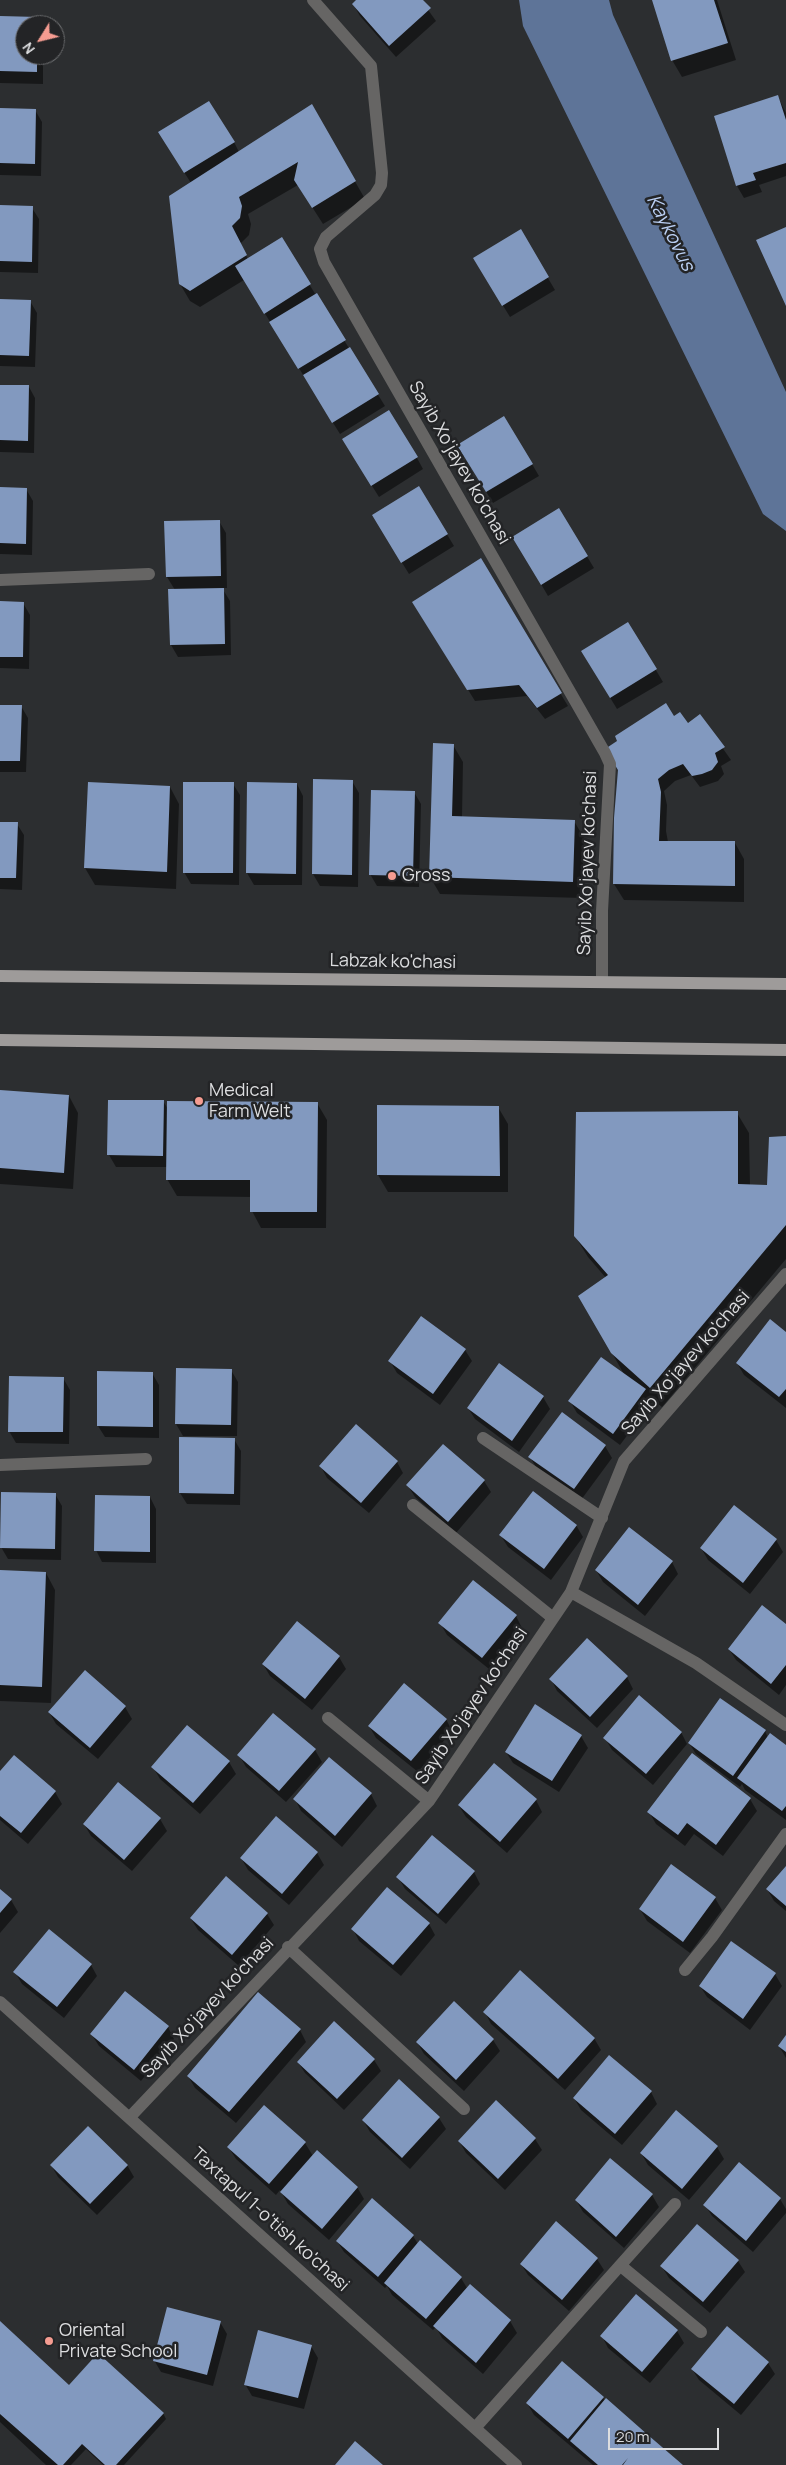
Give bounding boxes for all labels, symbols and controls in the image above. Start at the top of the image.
north arrow [15,15,65,65]
text: N [18,39,39,58]
water label: Kaykovus [641,191,699,275]
street label: Sayib Xo'jayev ko'chasi [403,378,515,548]
street label: Sayib Xo'jayev ko'chasi [574,770,602,956]
place label: Gross [402,865,450,887]
marker: Gross [386,870,398,882]
street label: Labzak ko'chasi [329,950,457,974]
place label: Medical Farm Welt [209,1080,291,1122]
marker: Medical Farm Welt [193,1095,205,1107]
street label: Sayib Xo'jayev ko'chasi [617,1286,755,1440]
street label: Sayib Xo'jayev ko'chasi [411,1623,533,1789]
street label: Sayib Xo'jayev ko'chasi [137,1933,279,2083]
street label: Taxtapul 1-o'tish ko'chasi [187,2143,353,2297]
place label: Oriental Private School [59,2320,177,2362]
marker: Oriental Private School [43,2335,55,2347]
scale bar [611,2418,722,2450]
text: 20 m [616,2426,649,2447]

